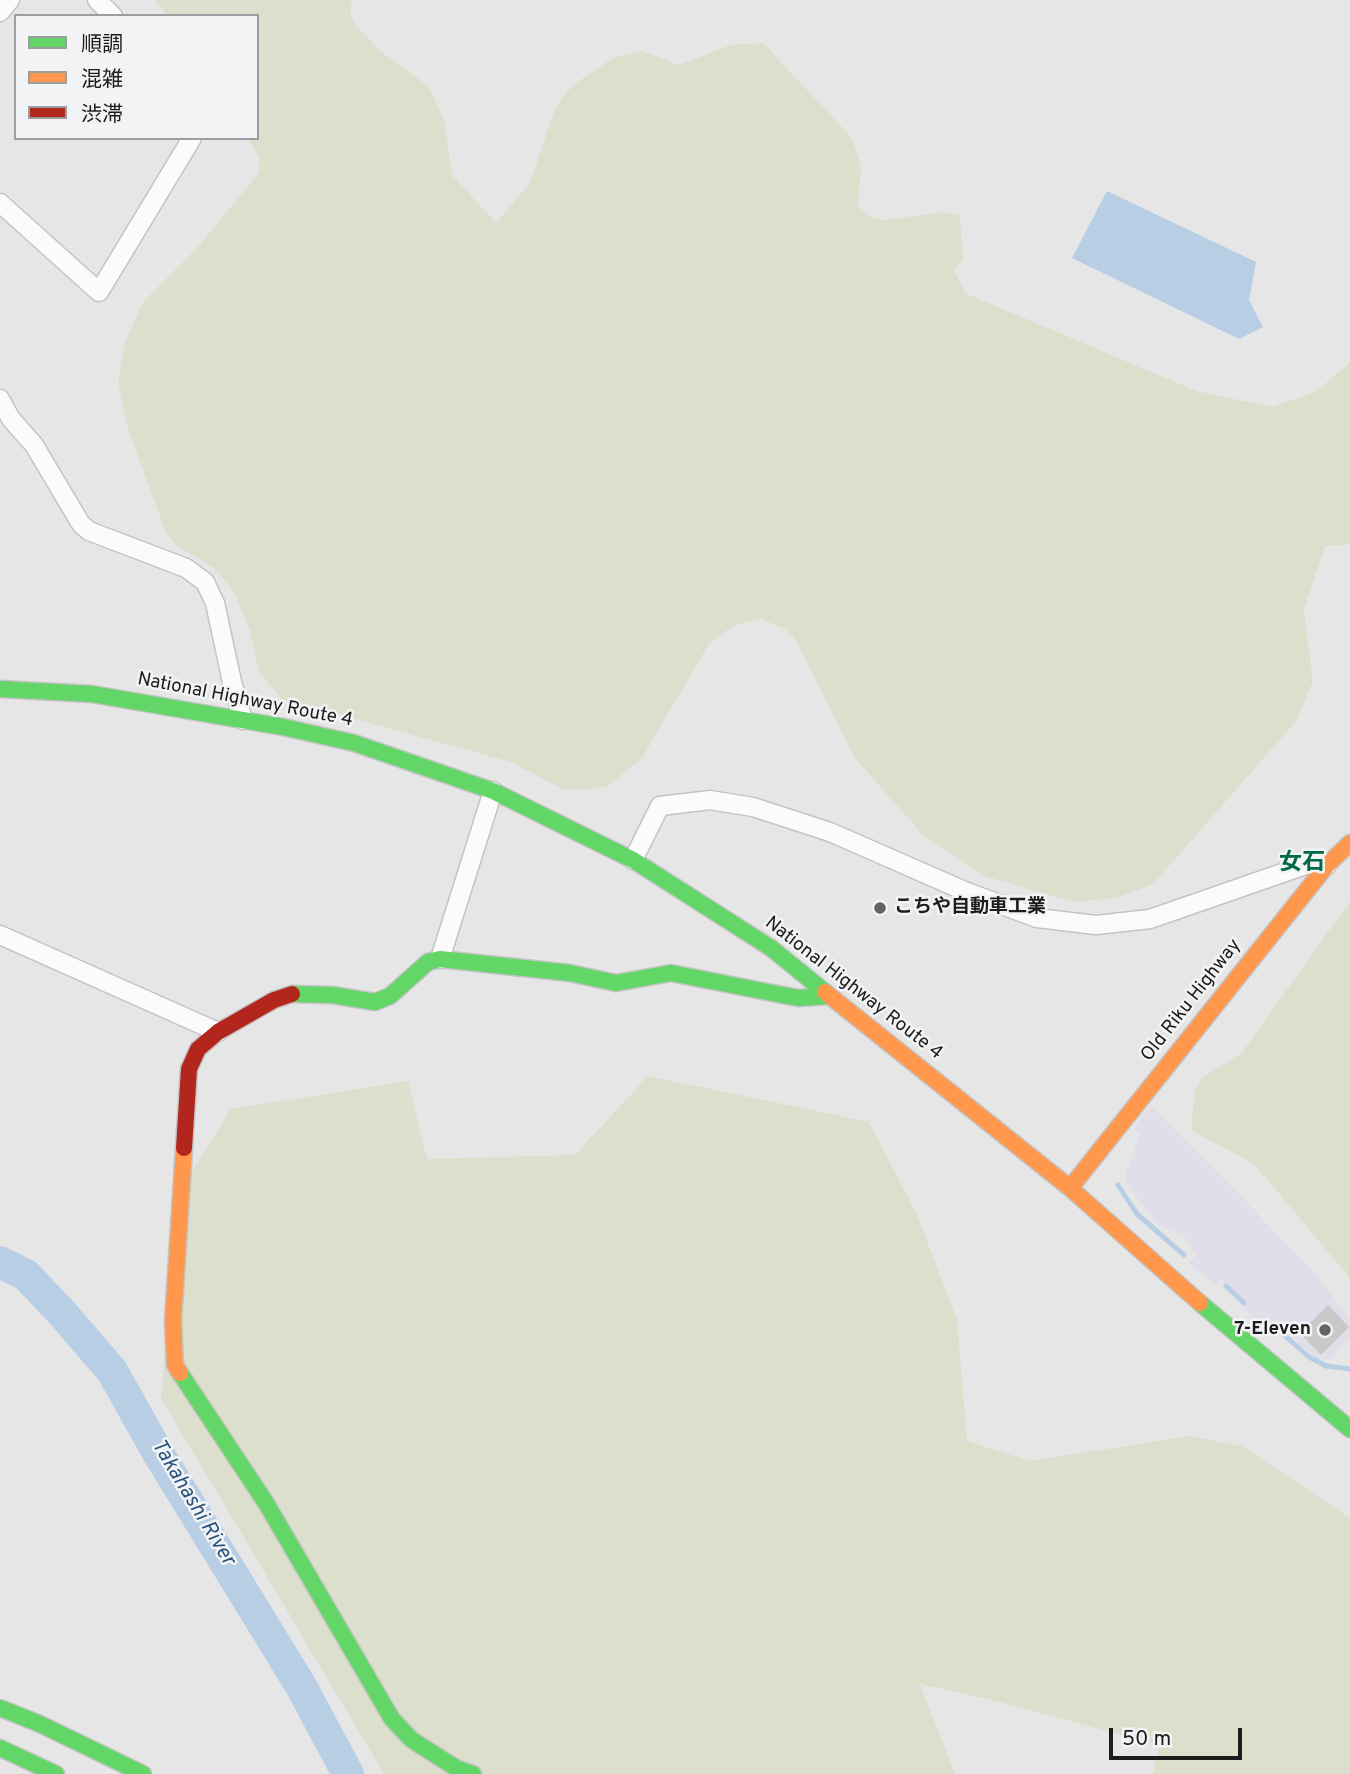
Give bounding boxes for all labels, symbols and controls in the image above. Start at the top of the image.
legend [14,14,259,140]
text: 順調 [81,32,123,59]
text: 混雑 [81,67,123,94]
text: 渋滞 [81,102,123,129]
street label: National Highway Route 4 [135,669,355,733]
district label: 女石 [1279,850,1325,878]
place label: こちや自動車工業 [894,897,1046,919]
marker: こちや自動車工業 [872,900,888,916]
street label: National Highway Route 4 [760,913,946,1065]
street label: Old Riku Highway [1137,935,1247,1067]
place label: 7-Eleven [1234,1319,1311,1341]
marker: 7-Eleven [1317,1322,1333,1338]
water label: Takahashi River [144,1435,240,1571]
scale bar [1112,1714,1245,1758]
text: 50 m [1122,1726,1171,1753]

